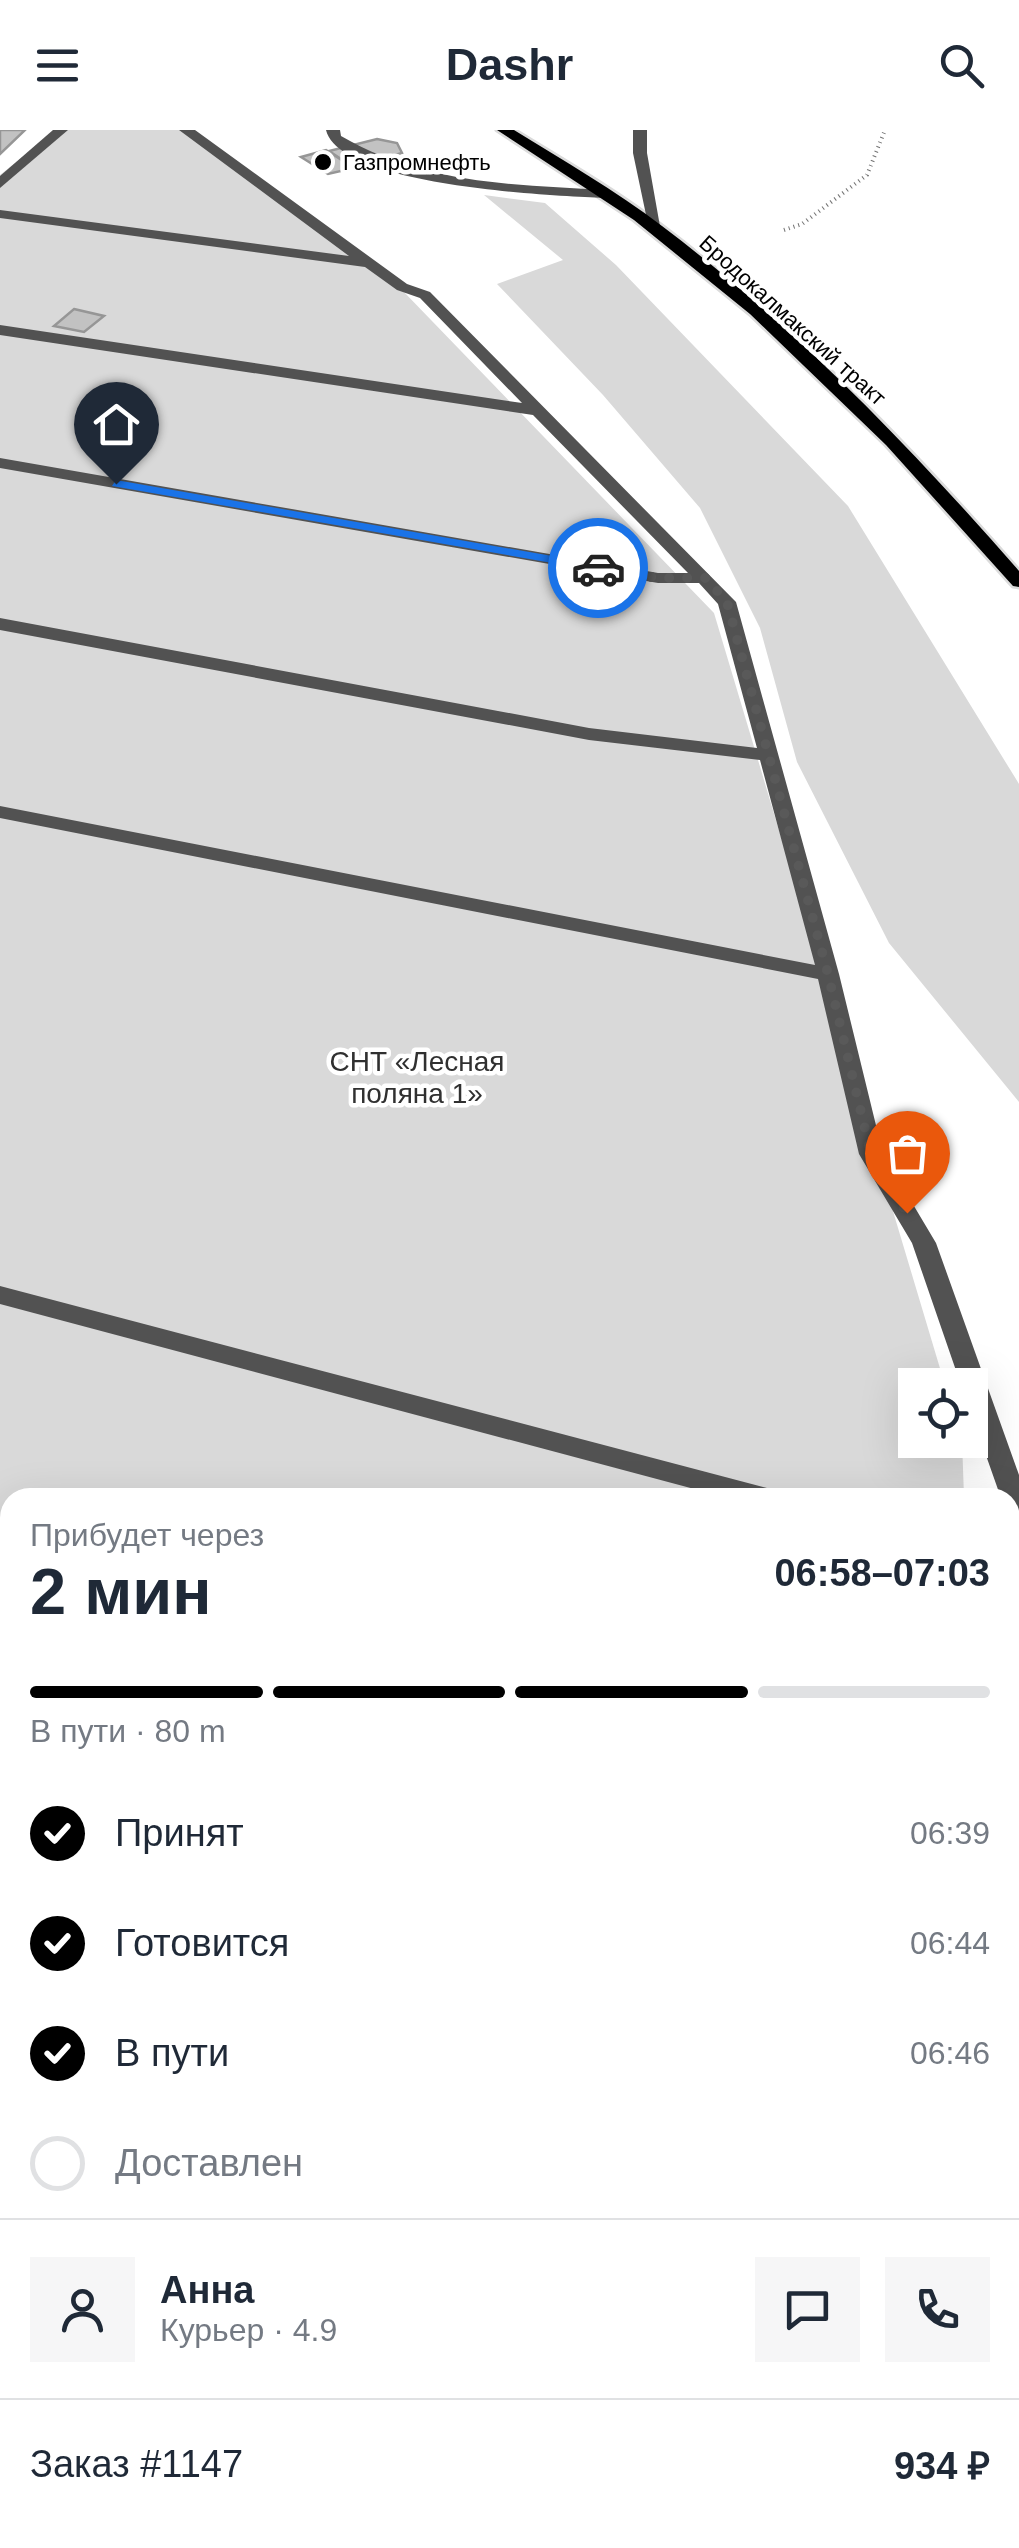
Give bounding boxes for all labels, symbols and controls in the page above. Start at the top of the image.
icon: menu [30,38,85,93]
icon: search [934,38,989,93]
text: Dashr [446,39,573,90]
place label: Газпромнефть [343,150,491,175]
marker: Газпромнефть [312,151,334,173]
street label: Бродокалмакский тракт [694,230,891,411]
pin [74,382,159,485]
icon: home [89,397,144,452]
courier [548,518,648,618]
icon: car [571,541,626,596]
park label: СНТ «Лесная поляна 1» [329,1046,505,1109]
pin [865,1111,950,1214]
icon: bag [880,1126,935,1181]
map controls [898,1368,988,1458]
button: locate [898,1368,988,1458]
text: Прибудет через [30,1517,264,1553]
text: 06:58–07:03 [774,1552,990,1594]
text: 2 мин [30,1555,212,1628]
text: В пути · 80 m [30,1713,226,1749]
icon: check [30,1806,85,1861]
text: Принят [115,1812,244,1854]
text: 06:39 [910,1815,990,1851]
icon: check [30,1916,85,1971]
text: Готовится [115,1922,289,1964]
text: 06:44 [910,1925,990,1961]
icon: check [30,2026,85,2081]
text: В пути [115,2032,229,2074]
text: 06:46 [910,2035,990,2071]
text: Доставлен [115,2142,303,2184]
button: person [30,2257,135,2362]
button: chat [755,2257,860,2362]
button: phone [885,2257,990,2362]
text: Анна [160,2269,254,2311]
text: Курьер · 4.9 [160,2312,337,2348]
text: Заказ #1147 [30,2443,243,2485]
text: 934 ₽ [894,2445,990,2487]

